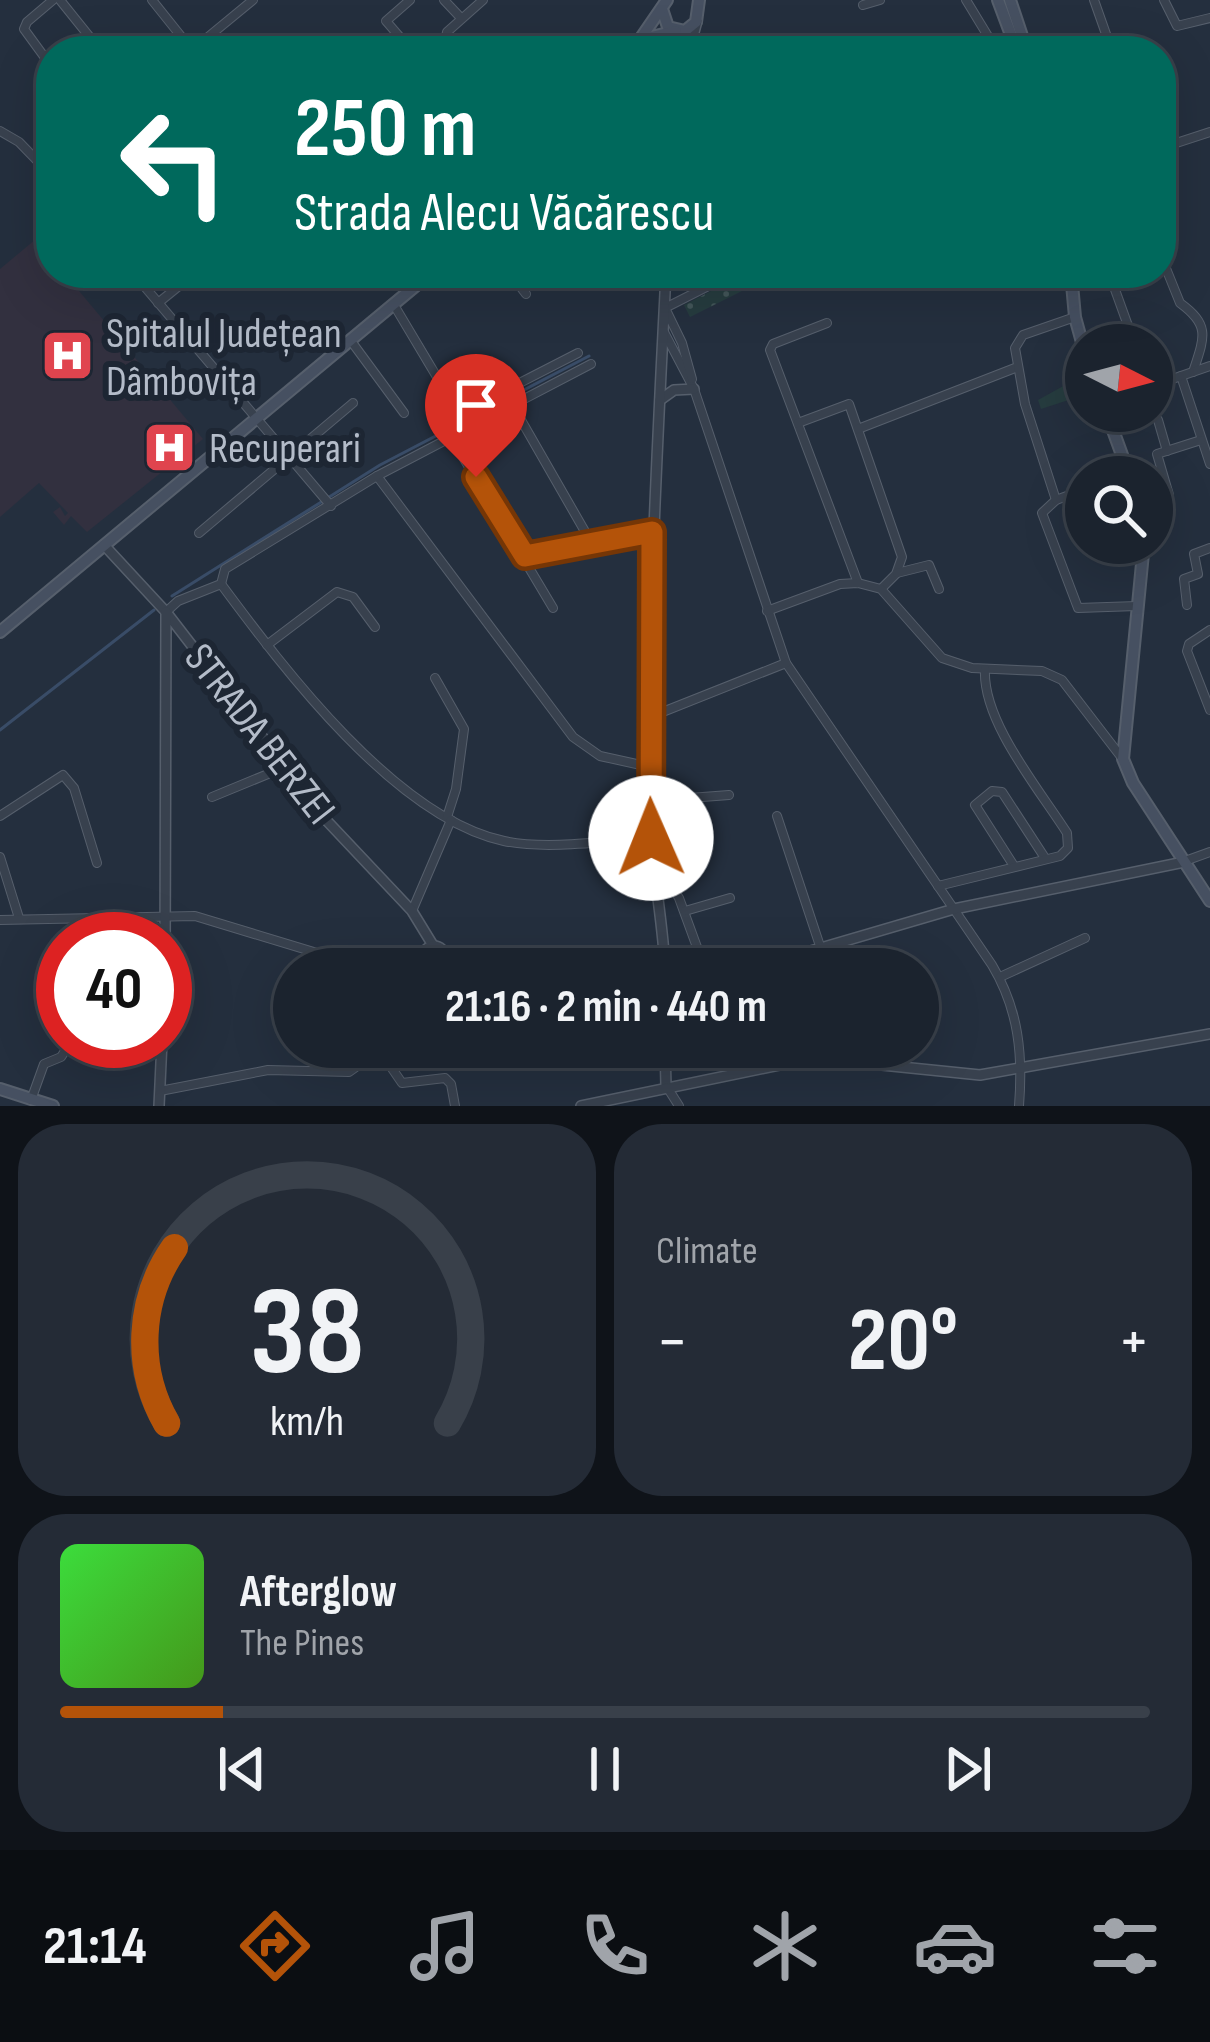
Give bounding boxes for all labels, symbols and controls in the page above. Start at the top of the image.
text: 250 m [294,79,476,180]
icon: left [96,84,252,240]
text: Strada Alecu Văcărescu [294,181,714,246]
place label: Spitalul Județean Dâmbovița [106,309,342,408]
north arrow [1065,324,1173,432]
map controls [1065,324,1173,564]
hospital icon: Spitalul Județean Dâmbovița [39,328,95,384]
pin [425,354,527,477]
icon: arrive [443,372,509,438]
hospital icon: Recuperari [142,419,198,475]
place label: Recuperari [209,424,361,475]
button: search [1065,456,1173,564]
street label: STRADA BERZEI [173,634,345,835]
position arrow [588,775,714,901]
speed limit sign: 40 [36,912,192,1068]
text: 21:16 · 2 min · 440 m [445,980,767,1035]
text: Climate [656,1228,758,1275]
text: 38 [250,1260,364,1409]
text: 20° [848,1288,958,1396]
text: − [656,1303,688,1382]
text: + [1118,1303,1150,1382]
text: km/h [270,1396,344,1448]
text: Afterglow [240,1565,397,1620]
text: The Pines [240,1620,364,1667]
icon: previous [209,1736,275,1802]
icon: pause [572,1736,638,1802]
icon: next [935,1736,1001,1802]
icon: directions [233,1904,317,1988]
icon: music [403,1904,487,1988]
icon: phone [573,1904,657,1988]
icon: climate [743,1904,827,1988]
icon: car [913,1904,997,1988]
icon: filters [1083,1904,1167,1988]
text: 21:14 [43,1914,147,1979]

